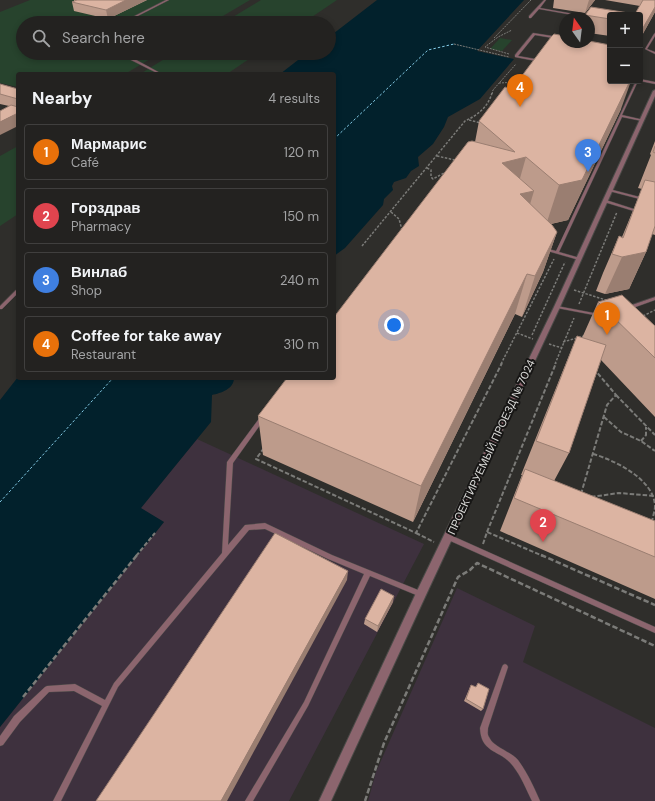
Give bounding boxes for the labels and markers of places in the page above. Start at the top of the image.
pin: 4 [507,74,533,107]
pin: 3 [575,139,601,172]
pin: 1 [594,302,620,335]
pin: 2 [530,509,556,542]

